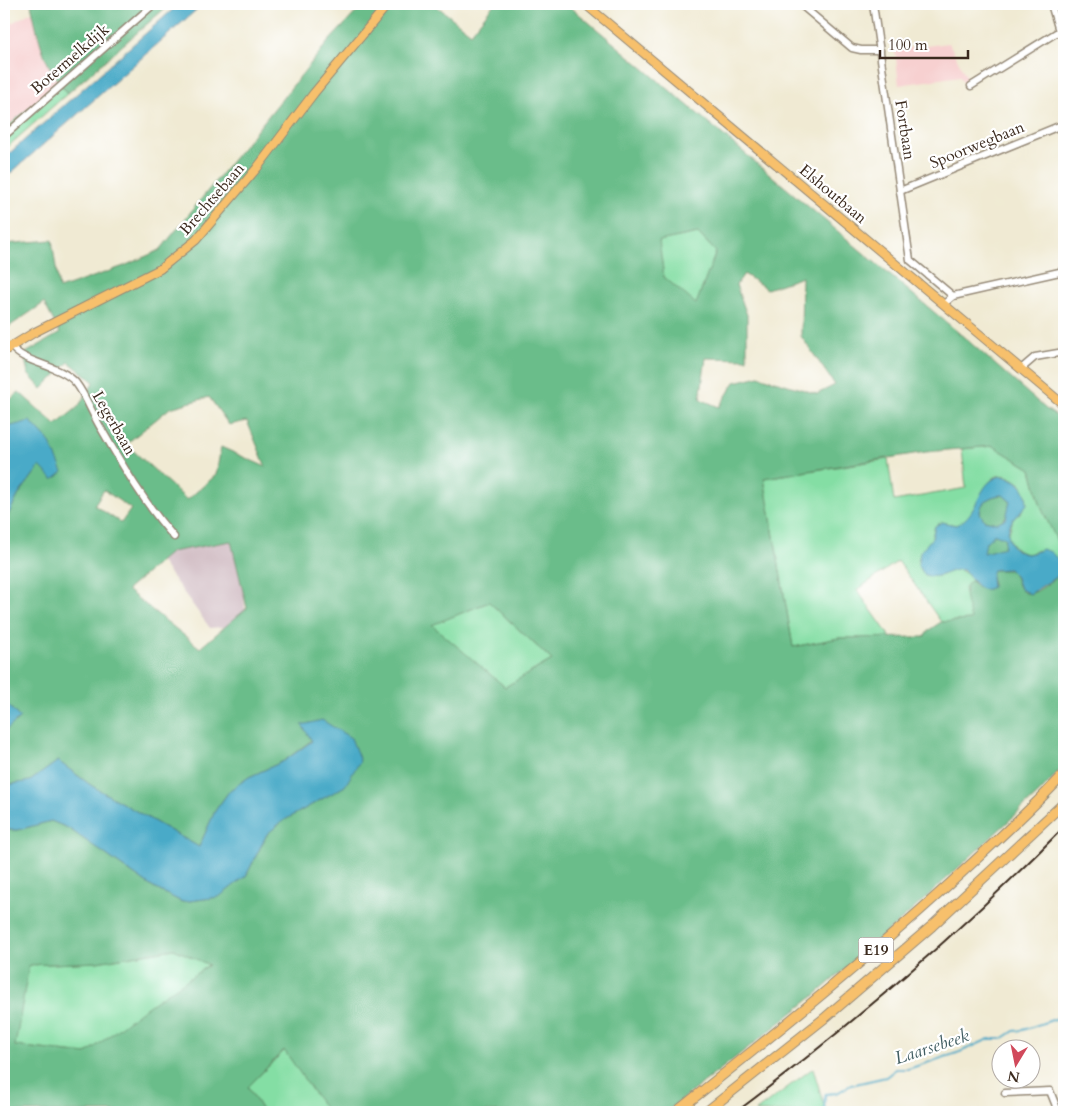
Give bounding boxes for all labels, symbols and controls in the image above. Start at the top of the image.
street label: Botermelkdijk [26,19,114,99]
scale bar [880,28,968,60]
text: 100 m [888,35,928,55]
street label: Fortbaan [889,99,921,161]
street label: Spoorwegbaan [926,116,1028,174]
street label: Brechtsebaan [174,158,250,240]
street label: Elshoutbaan [794,159,872,229]
street label: Legerbaan [87,387,141,459]
road number: E19 [858,938,894,962]
water label: Laarsebeek [892,1023,973,1071]
north arrow [990,1038,1040,1088]
text: N [1006,1066,1021,1087]

